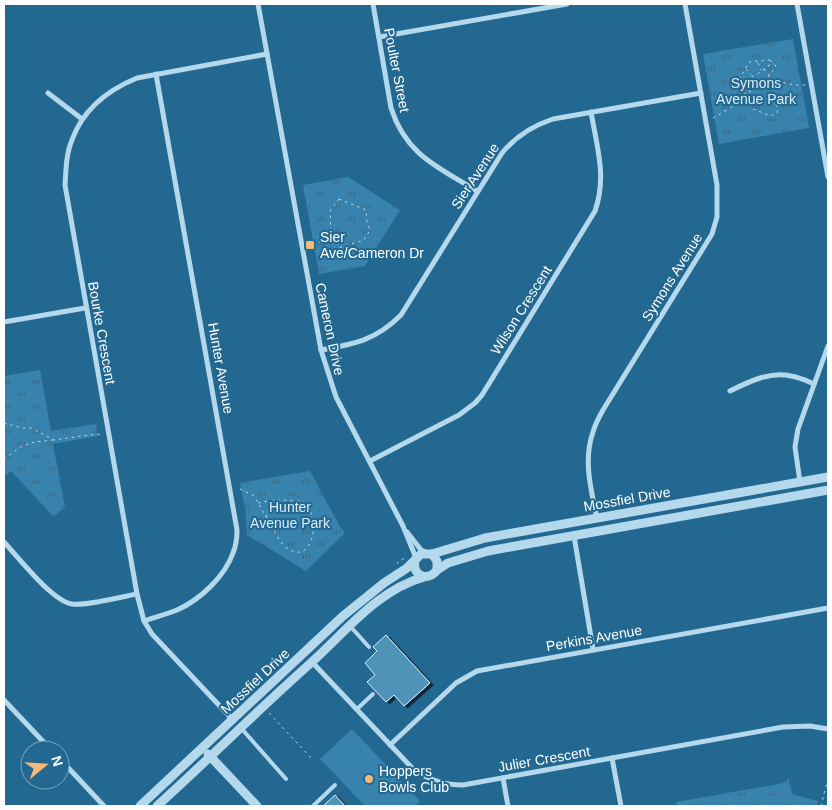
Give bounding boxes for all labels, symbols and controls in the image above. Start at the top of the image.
street label: Poulter Street [381,26,413,114]
park label: Symons Avenue Park [716,75,797,107]
street label: Sier Avenue [448,140,502,212]
place label: Sier Ave/Cameron Dr [320,229,424,261]
street label: Symons Avenue [638,230,706,324]
marker: Sier Ave/Cameron Dr [304,239,316,251]
street label: Wilson Crescent [487,262,555,357]
street label: Bourke Crescent [85,280,119,386]
street label: Cameron Drive [312,281,348,377]
street label: Hunter Avenue [205,321,237,415]
street label: Mossfiel Drive [582,483,672,515]
park label: Hunter Avenue Park [250,499,331,531]
street label: Perkins Avenue [545,622,643,654]
street label: Mossfiel Drive [217,645,293,717]
north arrow [20,740,70,790]
street label: Julier Crescent [497,743,591,775]
text: N [48,754,67,768]
place label: Hoppers Bowls Club [379,763,449,795]
marker: Hoppers Bowls Club [363,773,375,785]

